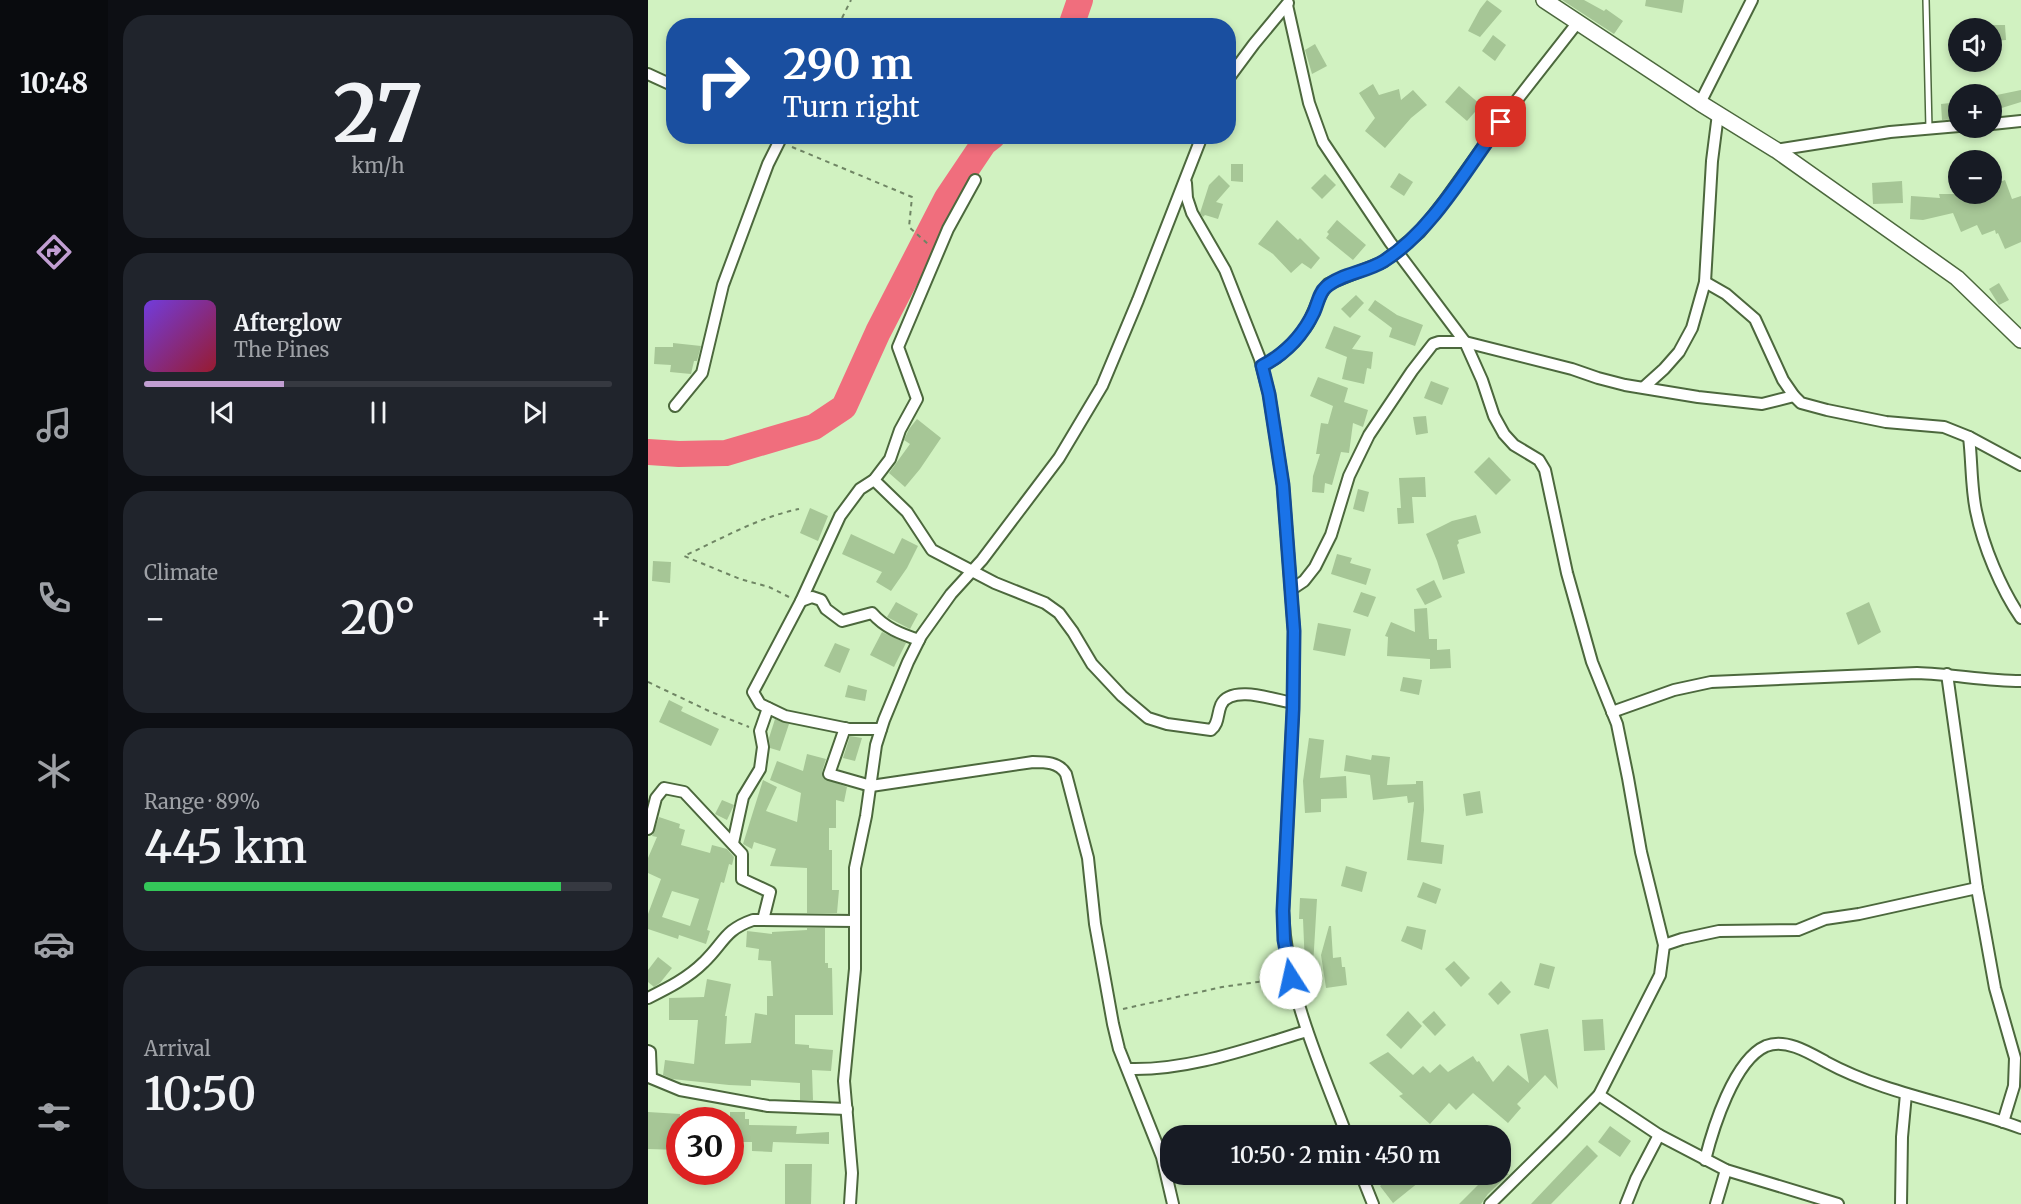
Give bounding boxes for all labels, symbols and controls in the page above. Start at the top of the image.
map controls [1948,18,2002,204]
button: sound [1948,18,2002,72]
text: 290 m [783,38,913,90]
icon: right [684,42,762,120]
text: 27 [333,65,423,163]
text: 10:48 [20,66,88,100]
button: + [1948,84,2002,138]
text: Turn right [783,90,920,124]
pin [1475,96,1526,147]
icon: arrive [1484,105,1517,138]
button: − [1948,150,2002,204]
text: km/h [352,153,404,178]
icon: directions [33,231,75,273]
text: Afterglow [234,309,341,337]
text: The Pines [234,337,329,362]
icon: previous [206,396,239,429]
icon: pause [362,396,395,429]
icon: next [518,396,551,429]
icon: music [33,404,75,446]
text: Climate [144,560,218,585]
icon: phone [33,577,75,619]
text: 20° [340,590,416,646]
text: − [144,598,166,639]
text: + [590,598,612,639]
icon: climate [33,750,75,792]
text: Range · 89% [144,789,260,814]
text: 445 km [144,819,307,875]
icon: car [33,923,75,965]
position arrow [1259,946,1323,1010]
text: Arrival [144,1036,211,1061]
text: 10:50 [144,1066,256,1122]
icon: filters [33,1096,75,1138]
speed limit sign: 30 [666,1107,744,1185]
text: 10:50 · 2 min · 450 m [1231,1141,1440,1169]

